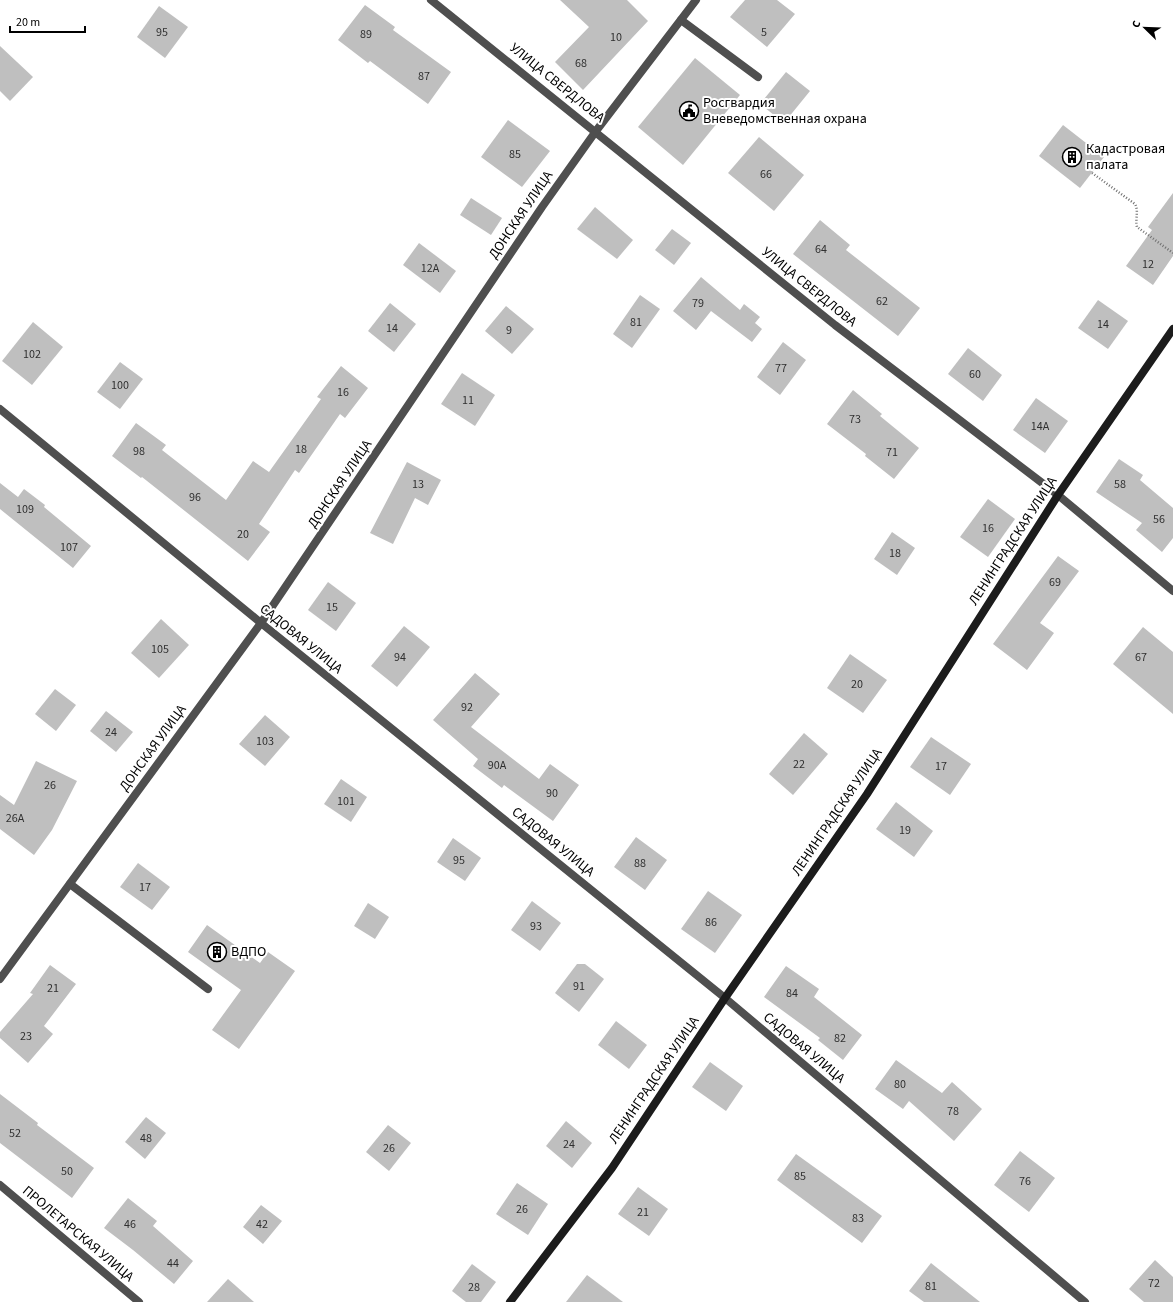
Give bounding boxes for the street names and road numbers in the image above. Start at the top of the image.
street label: УЛИЦА СВЕРДЛОВА [505,38,609,128]
street label: ДОНСКАЯ УЛИЦА [484,166,558,263]
street label: УЛИЦА СВЕРДЛОВА [757,242,861,332]
street label: ДОНСКАЯ УЛИЦА [303,435,377,532]
street label: ЛЕНИНГРАДСКАЯ УЛИЦА [964,472,1062,609]
street label: САДОВАЯ УЛИЦА [255,599,347,679]
street label: ДОНСКАЯ УЛИЦА [115,700,192,795]
street label: ЛЕНИНГРАДСКАЯ УЛИЦА [787,744,887,880]
street label: САДОВАЯ УЛИЦА [507,802,599,882]
street label: САДОВАЯ УЛИЦА [759,1008,850,1089]
street label: ЛЕНИНГРАДСКАЯ УЛИЦА [604,1012,704,1148]
street label: ПРОЛЕТАРСКАЯ УЛИЦА [18,1181,138,1287]

